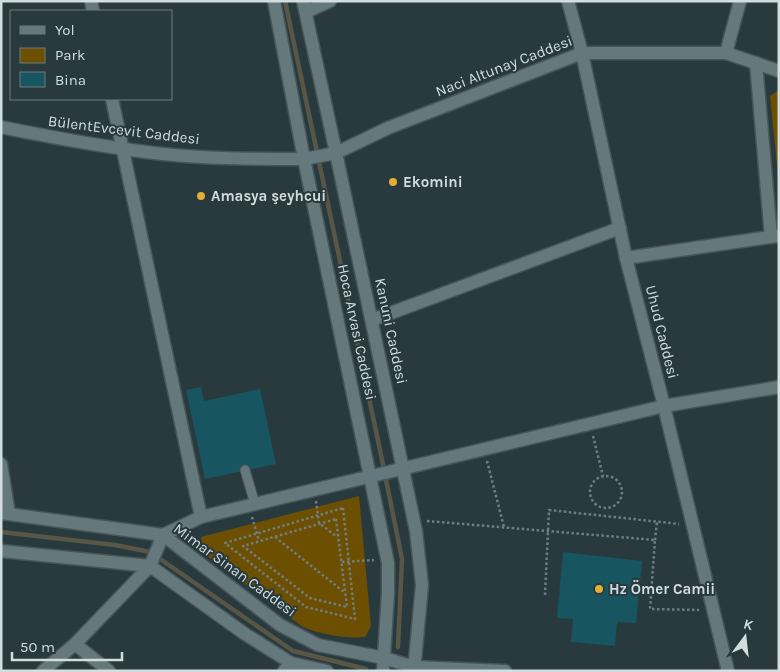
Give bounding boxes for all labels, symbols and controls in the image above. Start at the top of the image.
legend [10,10,172,100]
text: Yol [55,21,75,39]
street label: Naci Altunay Caddesi [433,32,575,100]
text: Park [55,46,85,64]
text: Bina [55,71,86,89]
street label: BülentEvcevit Caddesi [47,112,201,148]
place label: Ekomini [403,173,463,191]
marker: Ekomini [387,176,399,188]
place label: Amasya şeyhcui [211,187,326,205]
marker: Amasya şeyhcui [195,190,207,202]
street label: Hoca Arvasi Caddesi [334,262,380,402]
street label: Kanuni Caddesi [371,276,411,386]
street label: Uhud Caddesi [642,283,682,381]
street label: Mimar Sinan Caddesi [170,519,300,621]
place label: Hz Ömer Camii [609,579,715,598]
marker: Hz Ömer Camii [593,583,605,595]
north arrow [720,612,770,662]
text: K [742,616,756,635]
scale bar [12,630,122,662]
text: 50 m [20,638,55,656]

